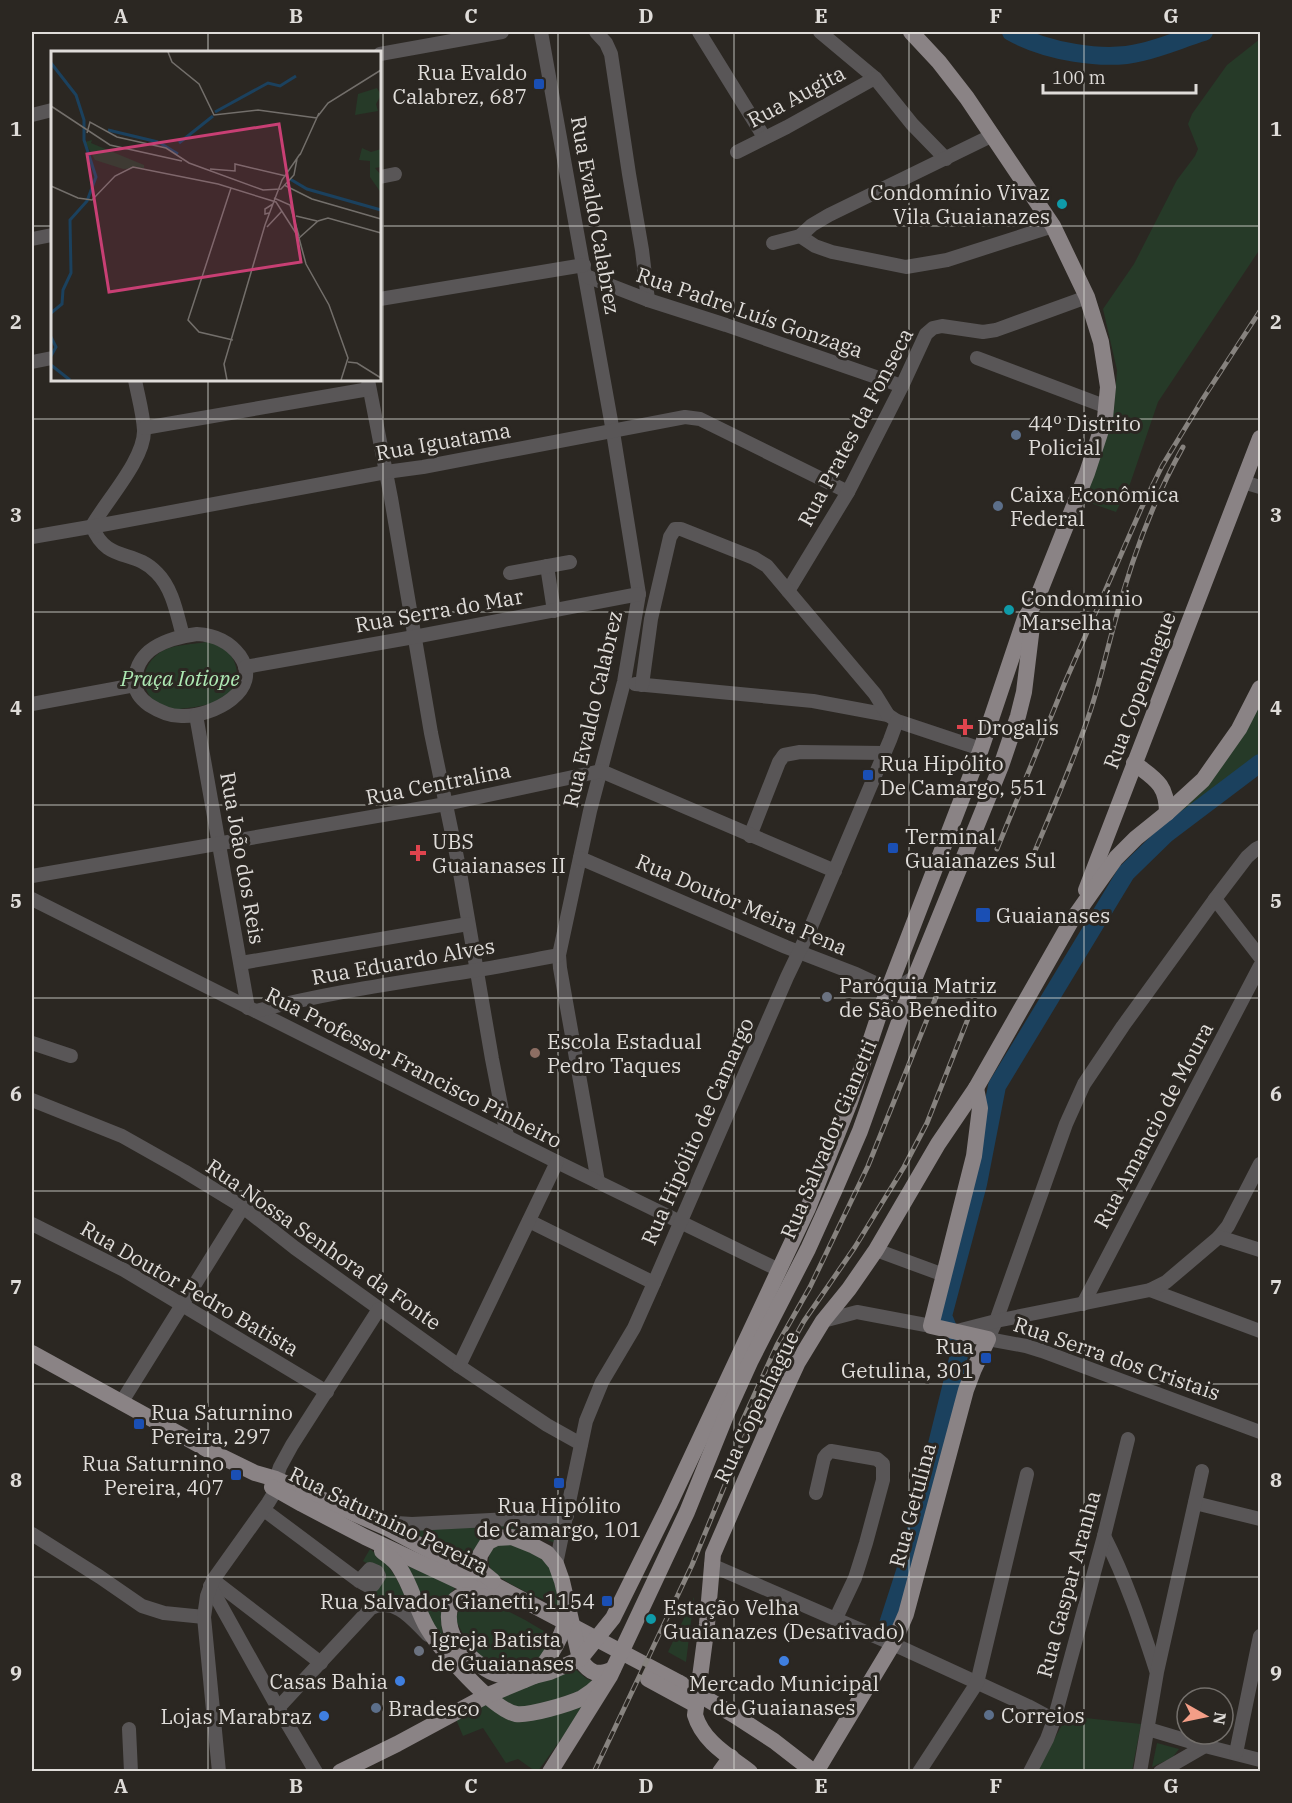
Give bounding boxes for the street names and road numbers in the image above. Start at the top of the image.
street label: Rua Augita [742,58,850,134]
street label: Rua Evaldo Calabrez [565,114,627,316]
street label: Rua Padre Luís Gonzaga [633,260,867,364]
street label: Rua Prates da Fonseca [791,323,919,531]
street label: Rua Iguatama [373,415,513,467]
street label: Rua Serra do Mar [353,581,526,639]
street label: Rua Copenhague [1096,607,1182,773]
street label: Rua Evaldo Calabrez [556,608,628,810]
street label: Rua Centralina [363,755,513,811]
street label: Rua João dos Reis [214,770,272,946]
street label: Rua Doutor Meira Pena [632,847,852,961]
street label: Rua Eduardo Alves [309,931,497,991]
street label: Rua Professor Francisco Pinheiro [261,980,567,1154]
street label: Rua Hipólito de Camargo [634,1013,760,1249]
street label: Rua Amancio de Moura [1087,1017,1219,1233]
street label: Rua Salvador Gianetti [773,1035,883,1243]
street label: Rua Nossa Senhora da Fonte [201,1152,447,1336]
street label: Rua Doutor Pedro Batista [76,1214,304,1362]
street label: Rua Serra dos Cristais [1010,1309,1224,1407]
street label: Rua Copenhague [707,1326,805,1488]
street label: Rua Getulina [882,1440,942,1570]
street label: Rua Saturnino Pereira [285,1459,493,1581]
street label: Rua Gaspar Aranha [1030,1488,1106,1680]

